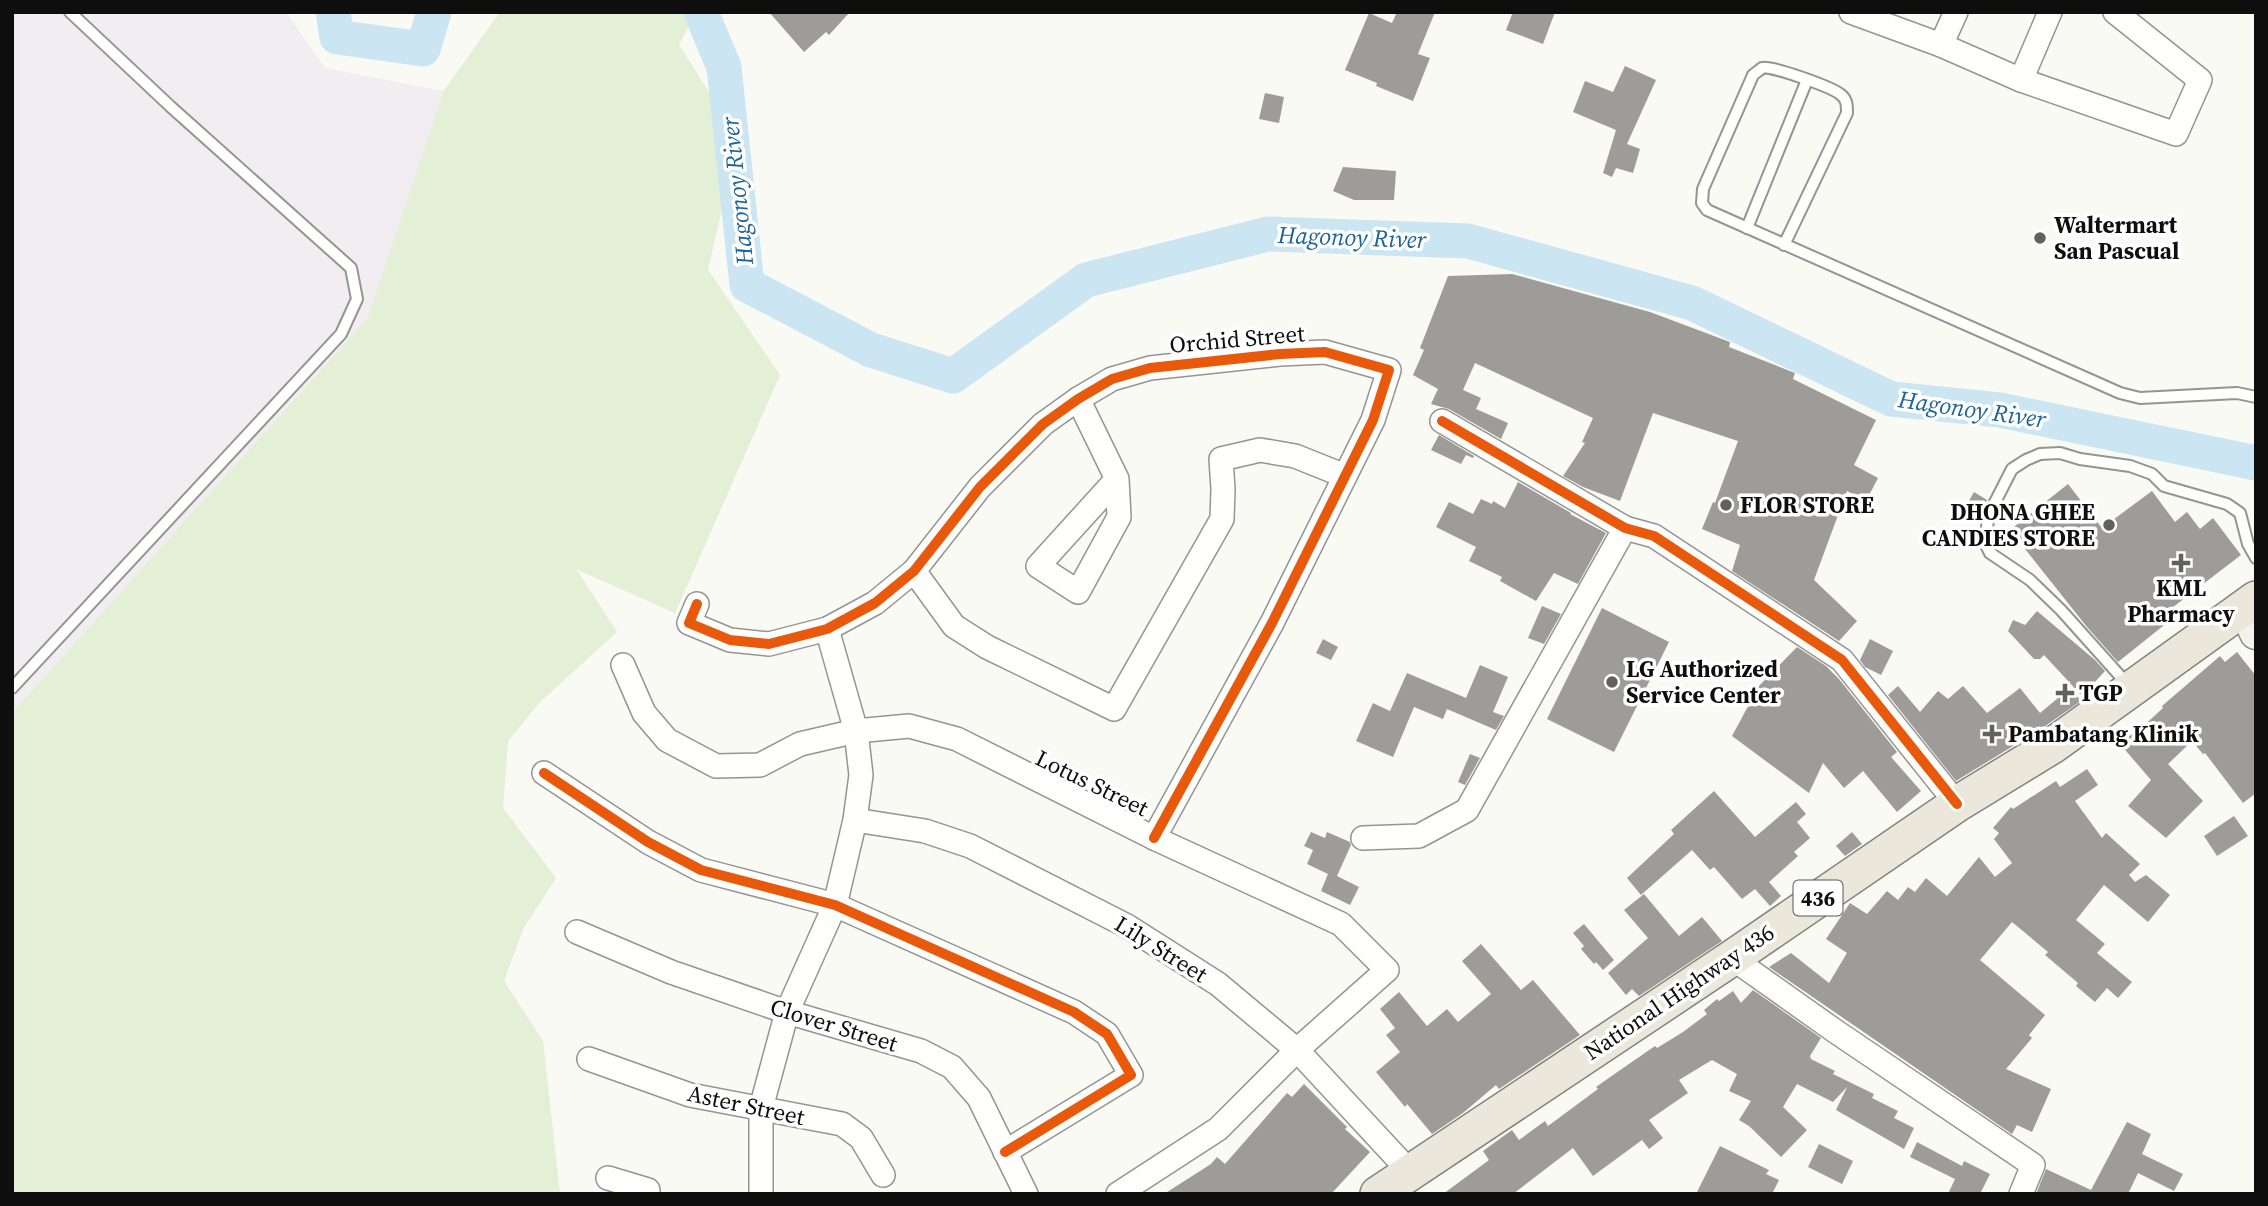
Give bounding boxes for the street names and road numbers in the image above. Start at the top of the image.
street label: Orchid Street [1168,317,1306,361]
street label: Lotus Street [1030,742,1154,824]
road number: 436 [1794,880,1842,916]
street label: Lily Street [1109,908,1214,990]
street label: National Highway 436 [1578,916,1780,1068]
street label: Clover Street [766,990,902,1060]
street label: Aster Street [684,1077,808,1133]

